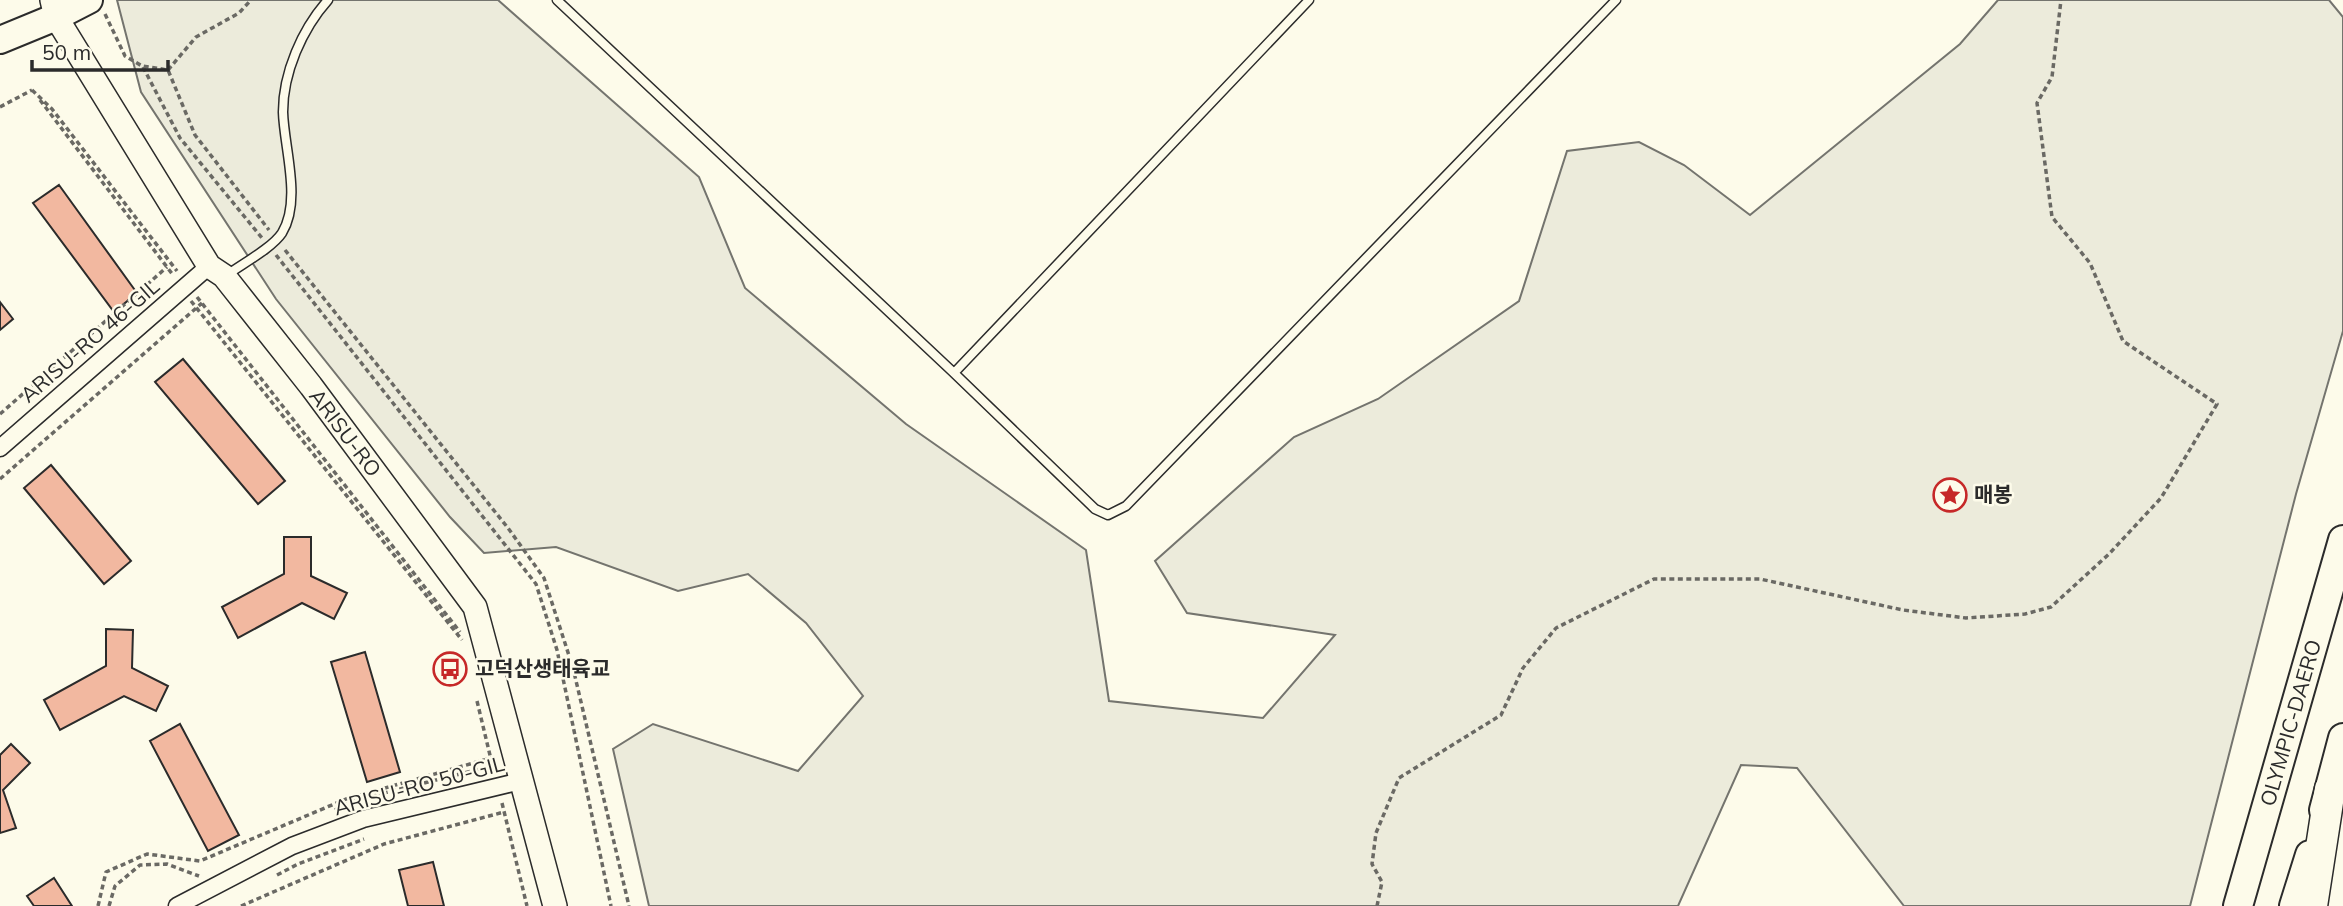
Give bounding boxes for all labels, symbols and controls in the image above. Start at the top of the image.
scale bar [32,28,168,72]
text: 50 m [42,39,91,65]
street label: ARISU-RO 46-GIL [15,273,164,408]
street label: ARISU-RO [304,383,387,482]
place icon: 매봉 [1931,476,1969,514]
place label: 매봉 [1974,481,2013,507]
street label: OLYMPIC-DAERO [2254,636,2326,809]
bus stop icon: 고덕산생태육교 [431,650,469,688]
place label: 고덕산생태육교 [475,655,610,681]
street label: ARISU-RO 50-GIL [331,750,507,820]

